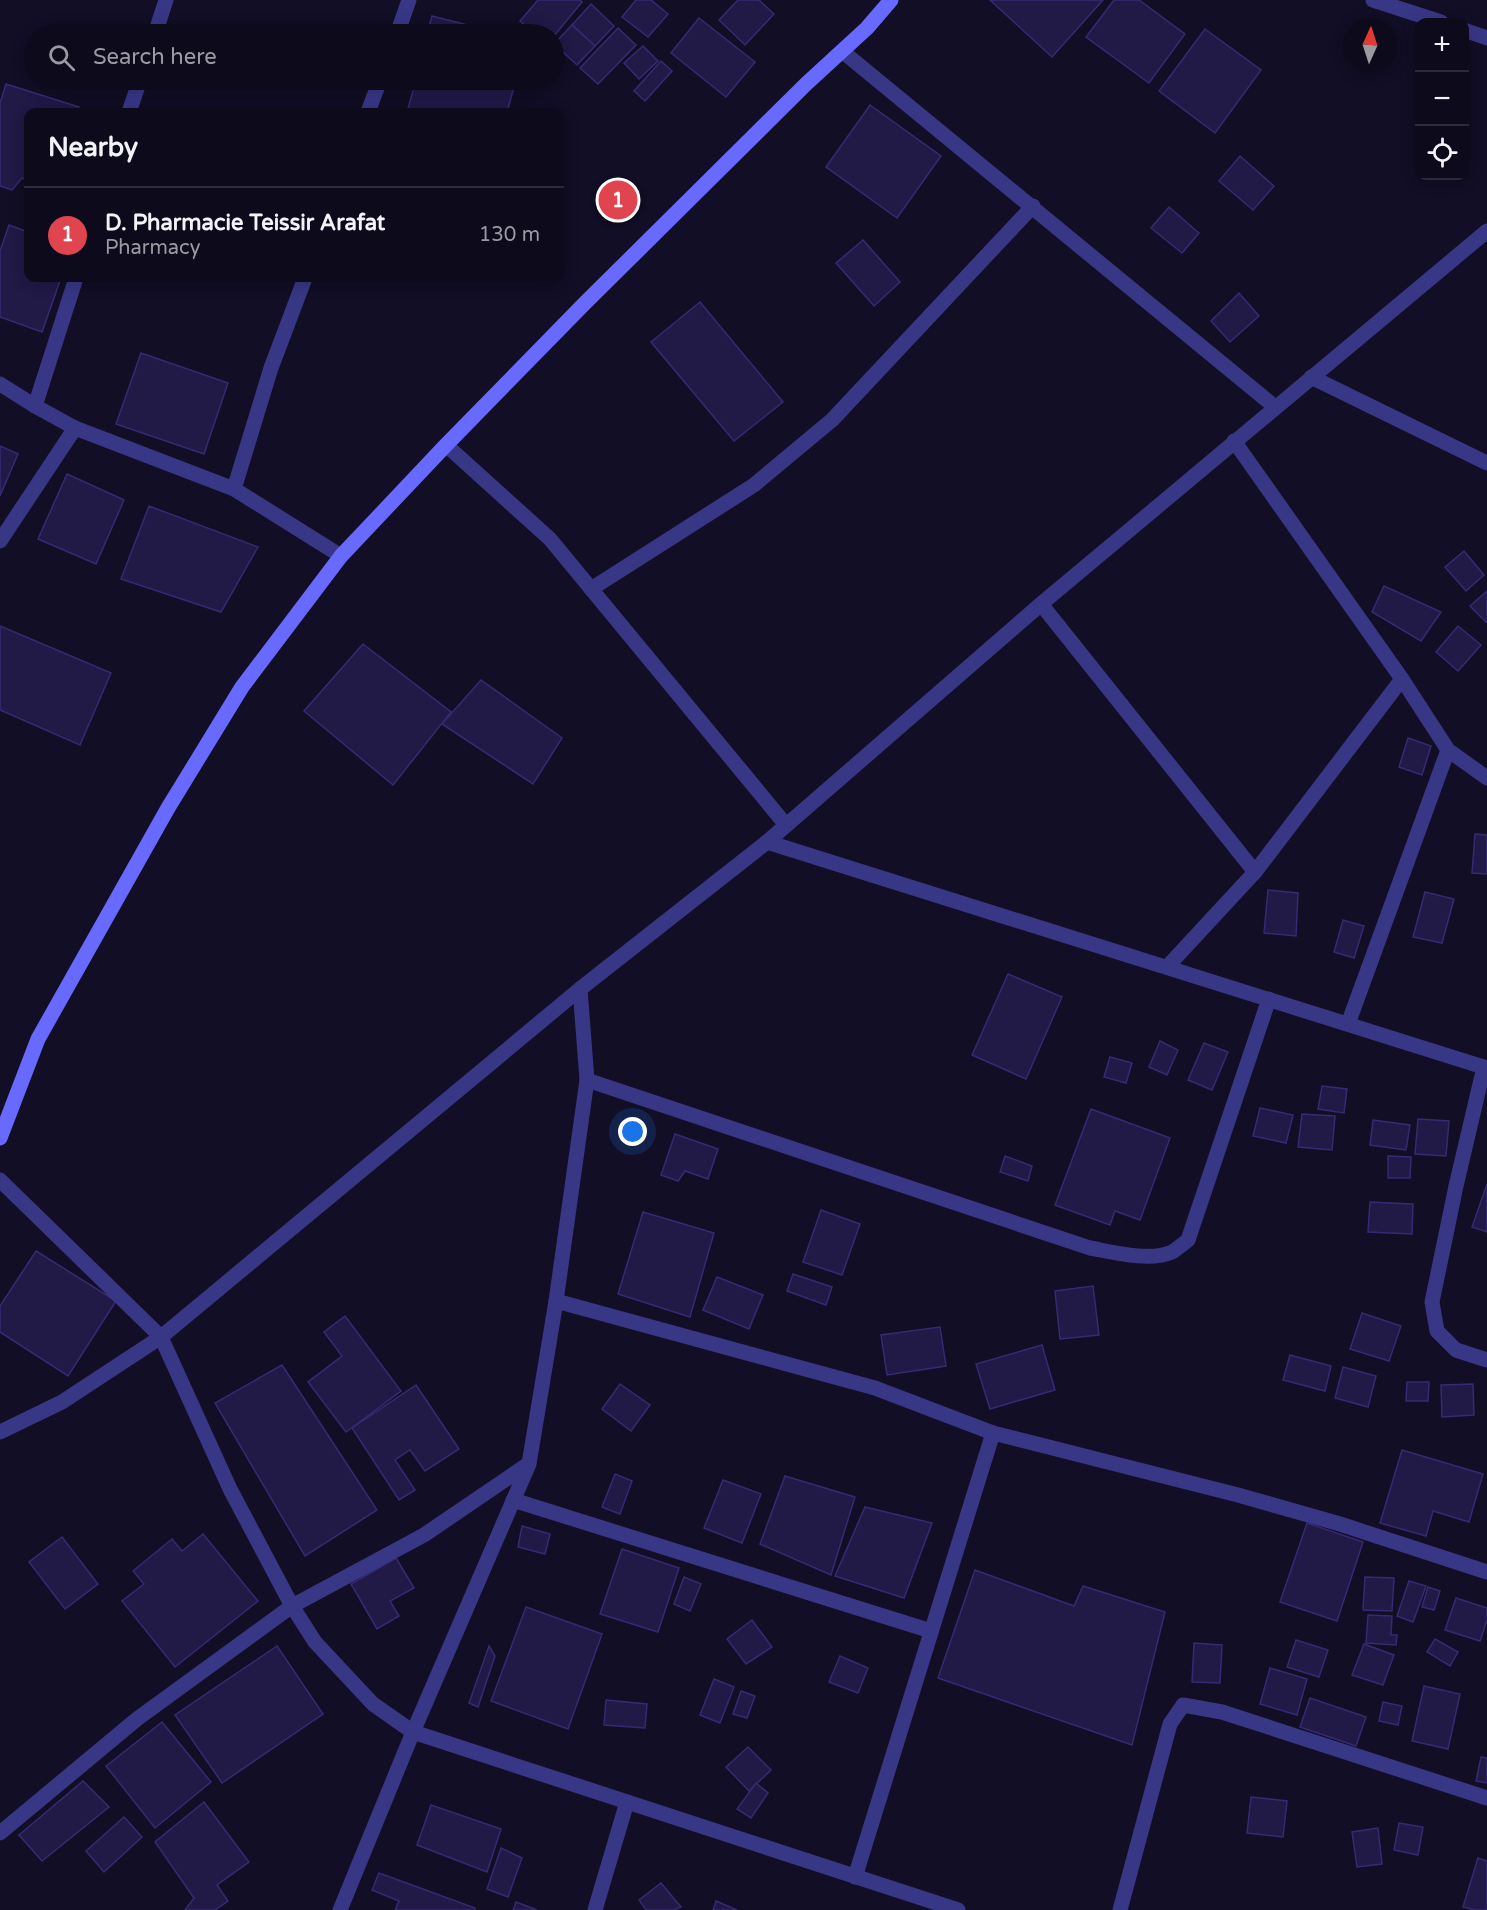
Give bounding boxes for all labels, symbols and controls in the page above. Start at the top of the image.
north arrow [1343,18,1397,72]
map controls [1415,18,1469,180]
button: + [1415,18,1469,72]
search box [24,24,564,90]
icon: search [45,41,78,74]
text: Search here [93,44,217,70]
button: − [1415,72,1469,126]
button: locate [1415,126,1469,180]
text: Nearby [48,132,138,163]
pin: 1 [598,178,638,222]
text: D. Pharmacie Teissir Arafat [105,210,385,236]
text: 1 [61,223,74,247]
text: 130 m [479,223,540,247]
text: Pharmacy [105,236,200,260]
your location [618,1117,647,1146]

